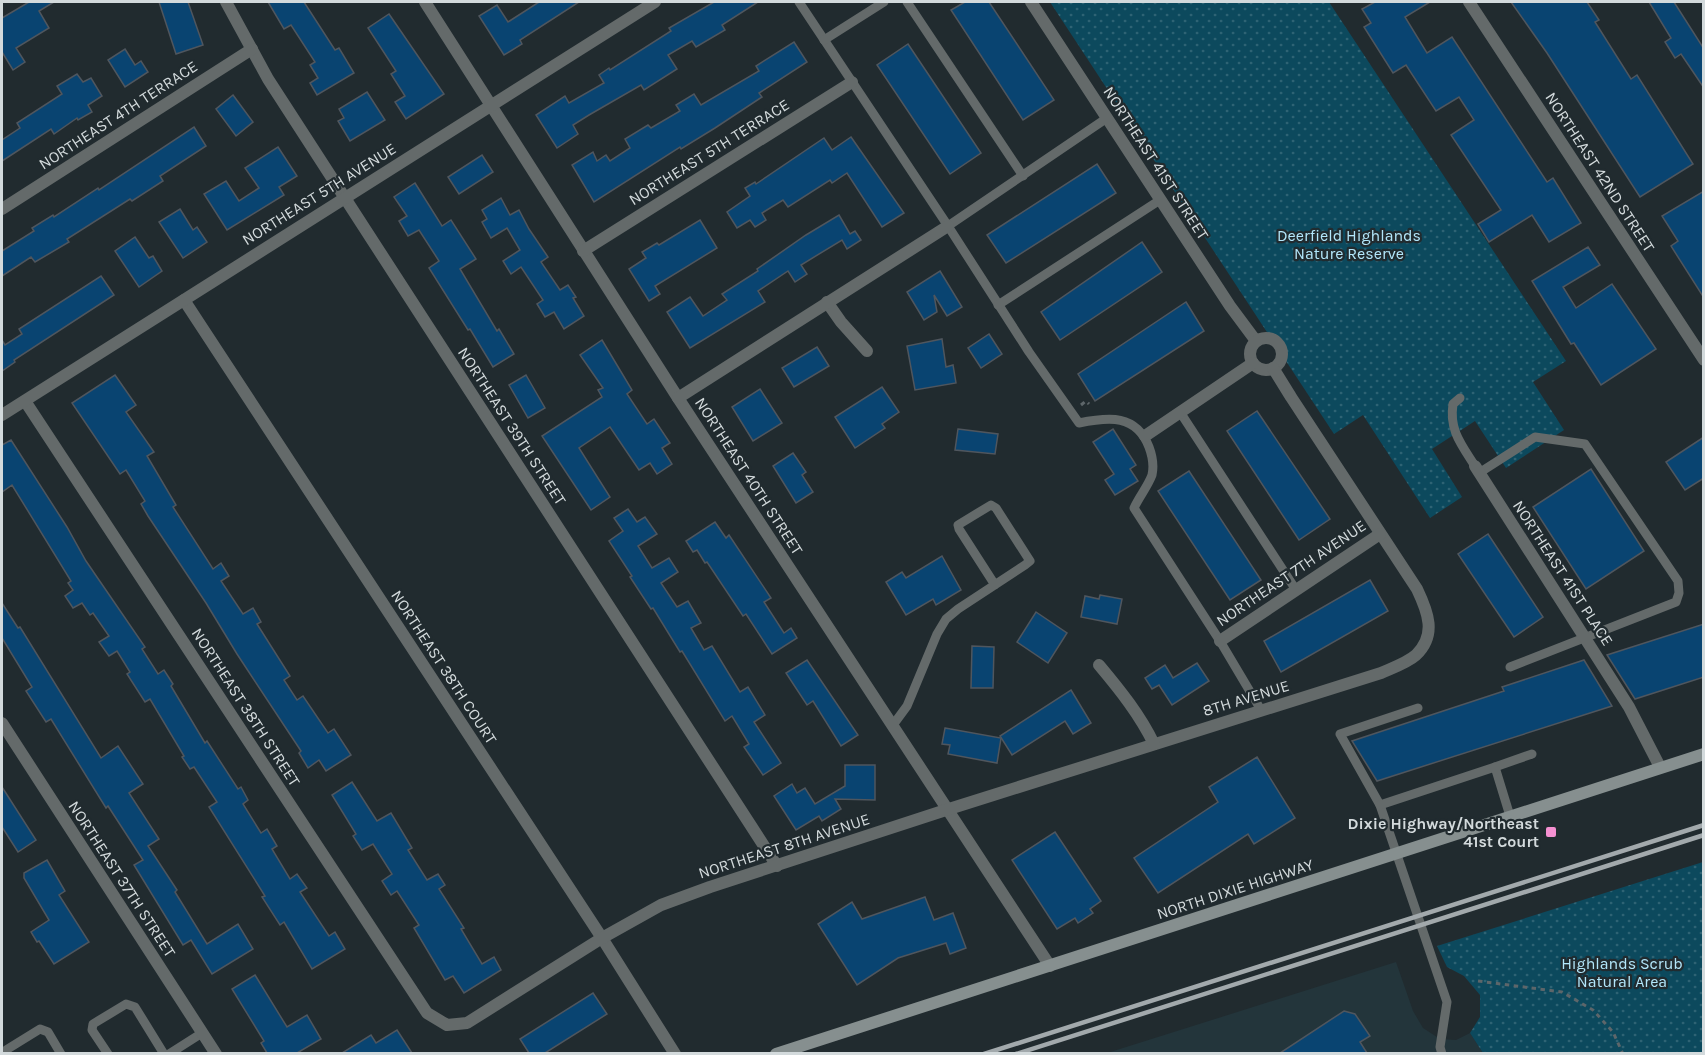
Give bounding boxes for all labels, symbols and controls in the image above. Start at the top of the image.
street label: NORTHEAST 4TH TERRACE [35,57,201,173]
street label: NORTHEAST 41ST STREET [1099,83,1213,243]
street label: NORTHEAST 42ND STREET [1541,89,1659,255]
street label: NORTHEAST 5TH TERRACE [625,95,793,209]
street label: NORTHEAST 5TH AVENUE [238,139,400,249]
park label: Deerfield Highlands Nature Reserve [1277,226,1421,263]
street label: NORTHEAST 39TH STREET [454,344,570,508]
street label: NORTHEAST 40TH STREET [691,394,807,558]
street label: NORTHEAST 41ST PLACE [1509,497,1617,649]
street label: NORTHEAST 7TH AVENUE [1212,516,1370,630]
street label: NORTHEAST 38TH COURT [387,587,501,747]
street label: NORTHEAST 38TH STREET [188,624,304,790]
street label: 8TH AVENUE [1200,676,1292,720]
street label: NORTHEAST 37TH STREET [64,797,180,961]
street label: NORTHEAST 8TH AVENUE [696,809,872,883]
place label: Dixie Highway/Northeast 41st Court [1348,814,1539,851]
marker: Dixie Highway/Northeast 41st Court [1544,825,1558,839]
street label: NORTH DIXIE HIGHWAY [1154,855,1316,923]
park label: Highlands Scrub Natural Area [1561,954,1683,991]

